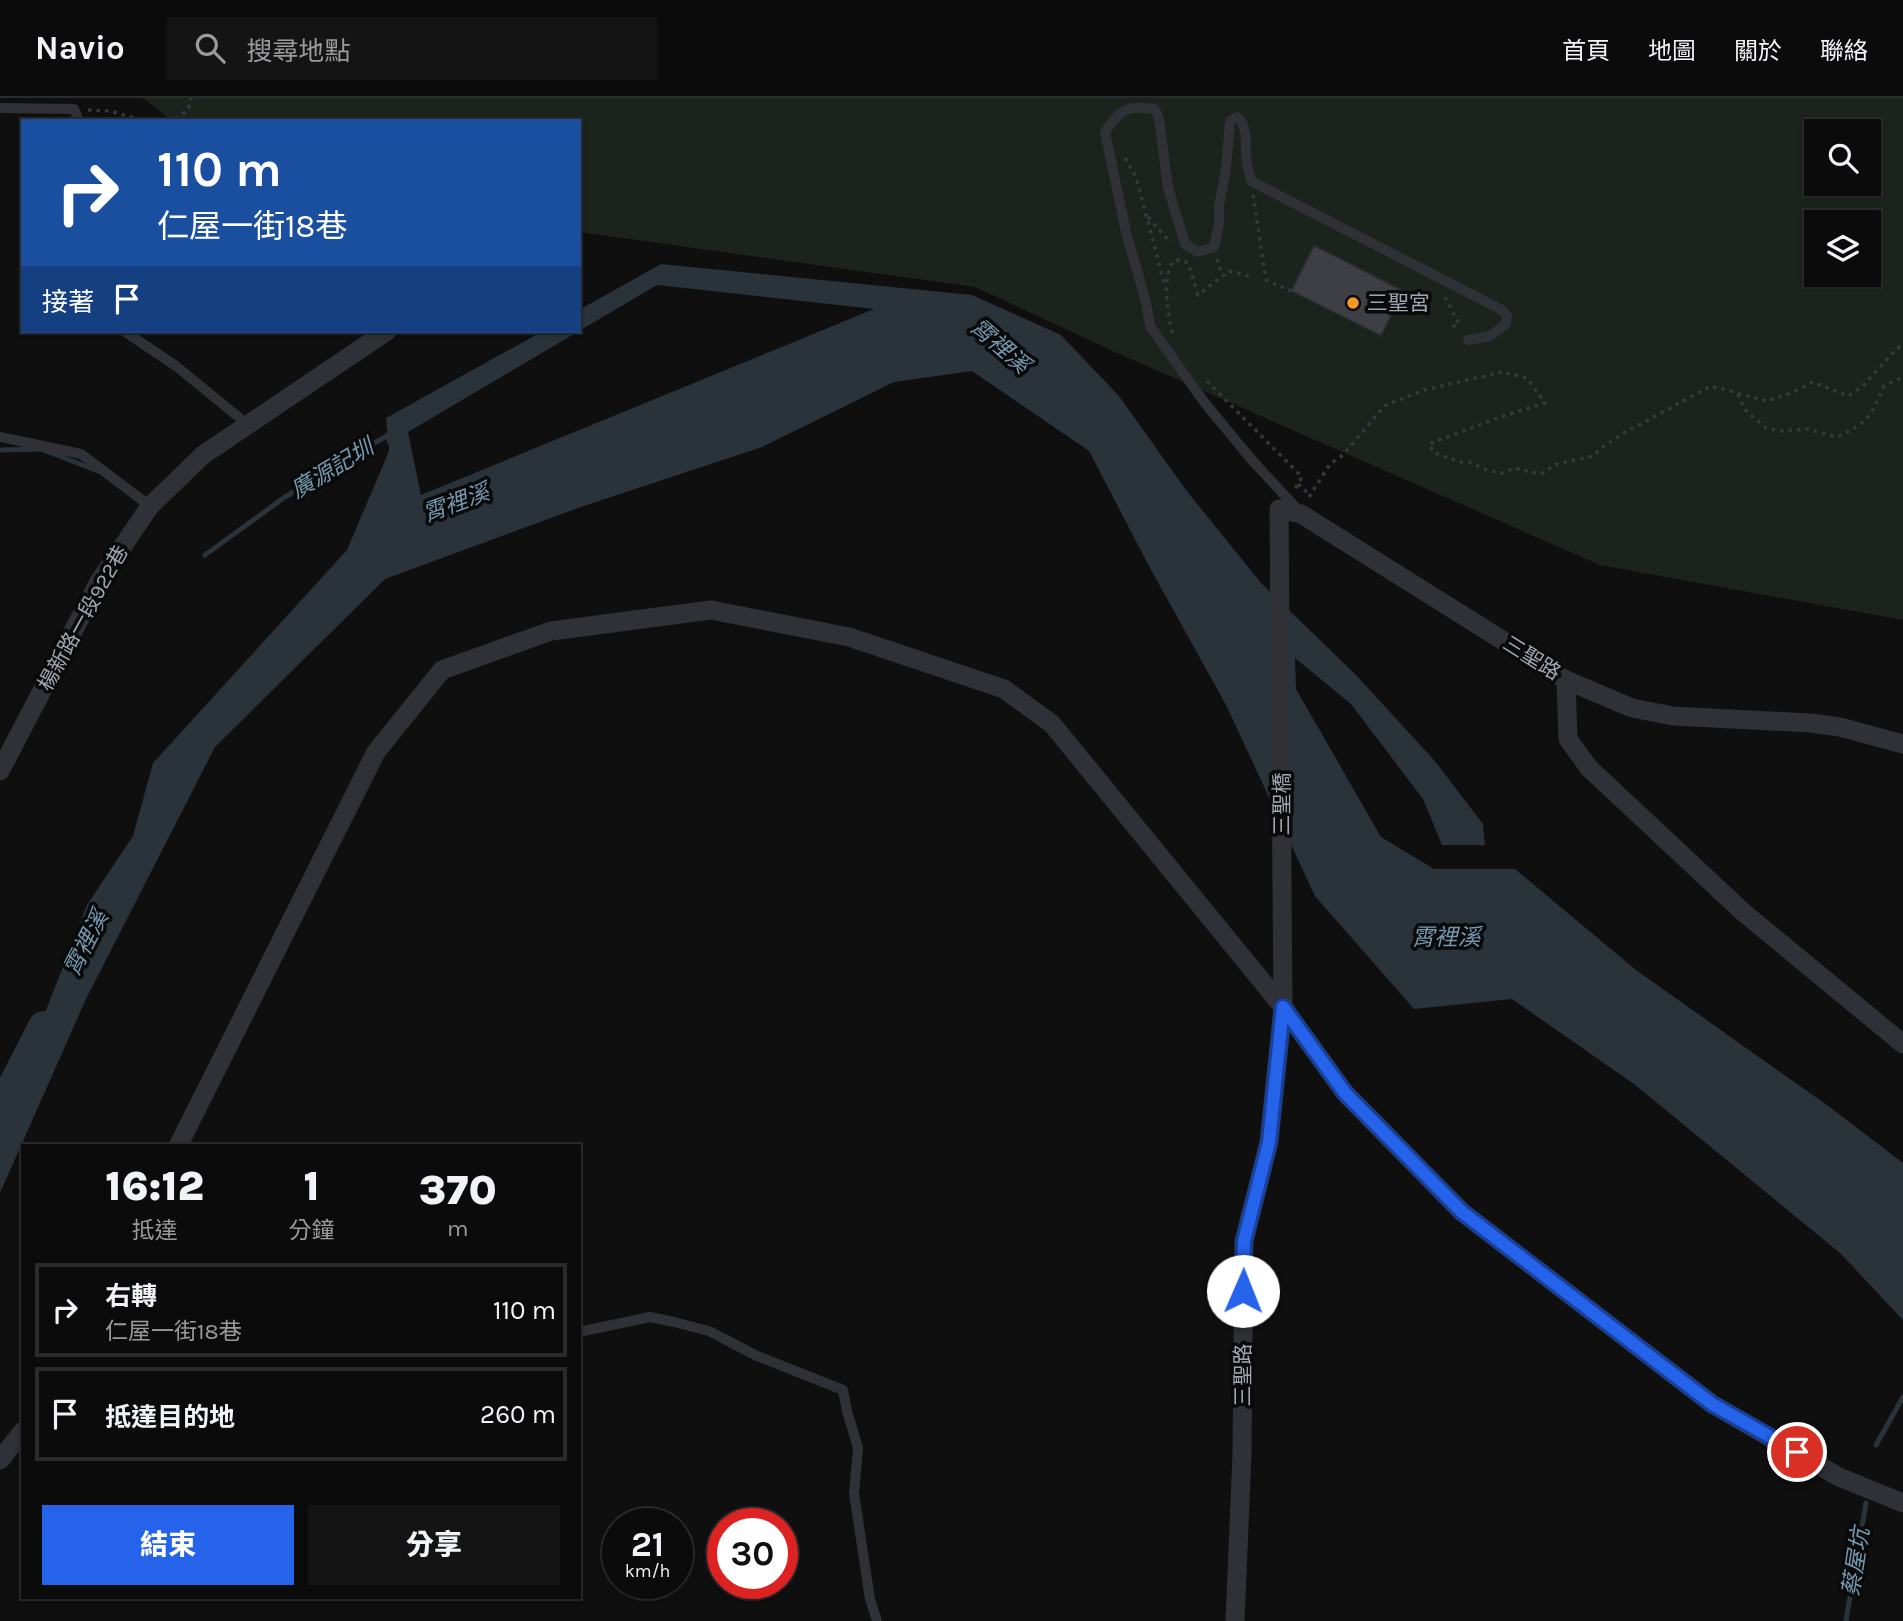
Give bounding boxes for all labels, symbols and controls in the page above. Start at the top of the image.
search box [167,17,657,80]
text: Navio [35,29,125,67]
icon: search [191,29,229,67]
text: 搜尋地點 [247,36,351,67]
text: 首頁 [1562,37,1610,65]
text: 地圖 [1648,37,1696,65]
text: 關於 [1734,37,1782,65]
text: 聯絡 [1820,37,1868,65]
map controls [1804,119,1881,287]
button: search [1804,119,1881,196]
text: 110 m [157,141,282,198]
icon: right [42,147,133,238]
text: 仁屋一街18巷 [157,208,347,245]
button: layers [1804,210,1881,287]
icon: arrive [108,280,146,318]
text: 接著 [42,287,94,318]
place label: 三聖宮 [1367,291,1430,315]
marker: 三聖宮 [1345,295,1361,311]
water label: 霄裡溪 [965,313,1037,381]
water label: 廣源記圳 [286,432,381,504]
water label: 霄裡溪 [419,477,496,527]
street label: 楊新路一段922巷 [33,541,133,695]
street label: 三聖路 [1499,631,1565,685]
street label: 三聖橋 [1270,773,1294,836]
water label: 霄裡溪 [58,903,115,980]
water label: 霄裡溪 [1412,924,1484,951]
text: 16:12 [105,1161,204,1211]
text: 1 [303,1161,320,1211]
text: 370 [419,1165,497,1215]
text: m [447,1215,468,1242]
text: 抵達 [132,1217,178,1244]
text: 分鐘 [288,1217,334,1244]
position arrow [1206,1254,1280,1328]
text: 右轉 [105,1281,157,1312]
icon: right [46,1291,84,1329]
text: 110 m [493,1295,556,1326]
text: 仁屋一街18巷 [105,1318,242,1345]
street label: 三聖路 [1231,1344,1255,1407]
icon: arrive [46,1395,84,1433]
text: 260 m [480,1399,556,1430]
text: 抵達目的地 [105,1402,235,1433]
pin [1767,1422,1827,1482]
icon: arrive [1778,1433,1816,1471]
button: 結束 [42,1505,294,1585]
button: 分享 [308,1505,560,1585]
speed limit sign: 30 [707,1508,798,1599]
water label: 蔡屋坑 [1837,1523,1875,1598]
text: 21 [631,1524,664,1565]
text: km/h [625,1560,670,1582]

